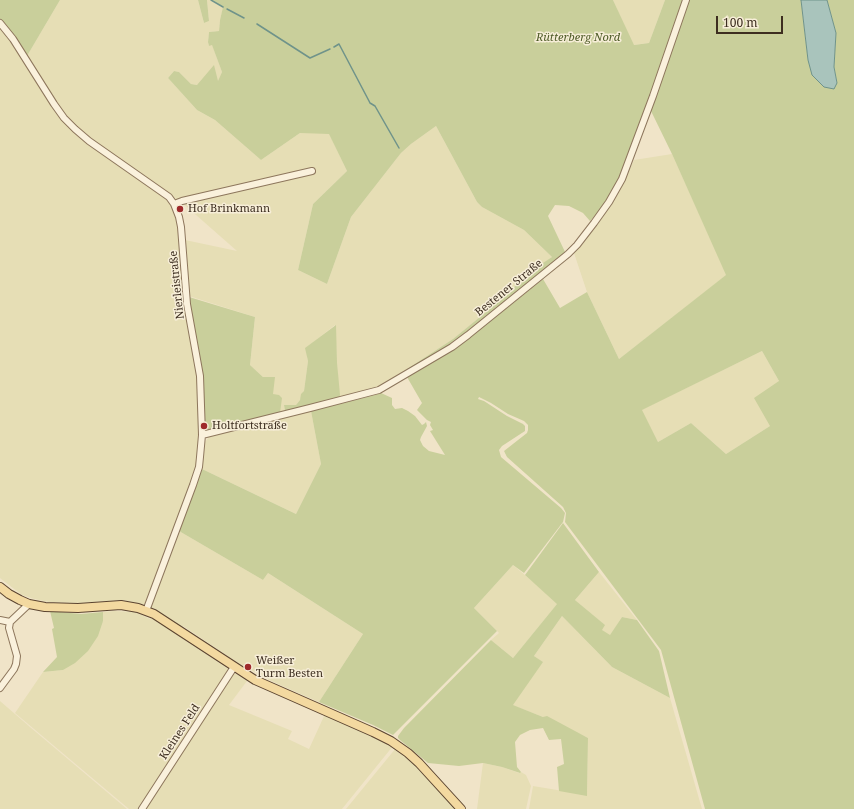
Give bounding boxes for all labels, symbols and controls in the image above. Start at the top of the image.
scale bar [718,8,785,34]
text: 100 m [723,14,758,31]
park label: Rütterberg Nord [536,31,620,45]
place label: Hof Brinkmann [188,202,270,216]
marker: Hof Brinkmann [175,204,185,214]
street label: Nierleistraße [167,250,187,320]
street label: Bestener Straße [473,257,545,319]
place label: Holtfortstraße [212,419,287,433]
marker: Holtfortstraße [199,421,209,431]
place label: Weißer Turm Besten [256,654,323,680]
marker: Weißer Turm Besten [243,662,253,672]
street label: Kleines Feld [157,702,203,762]

